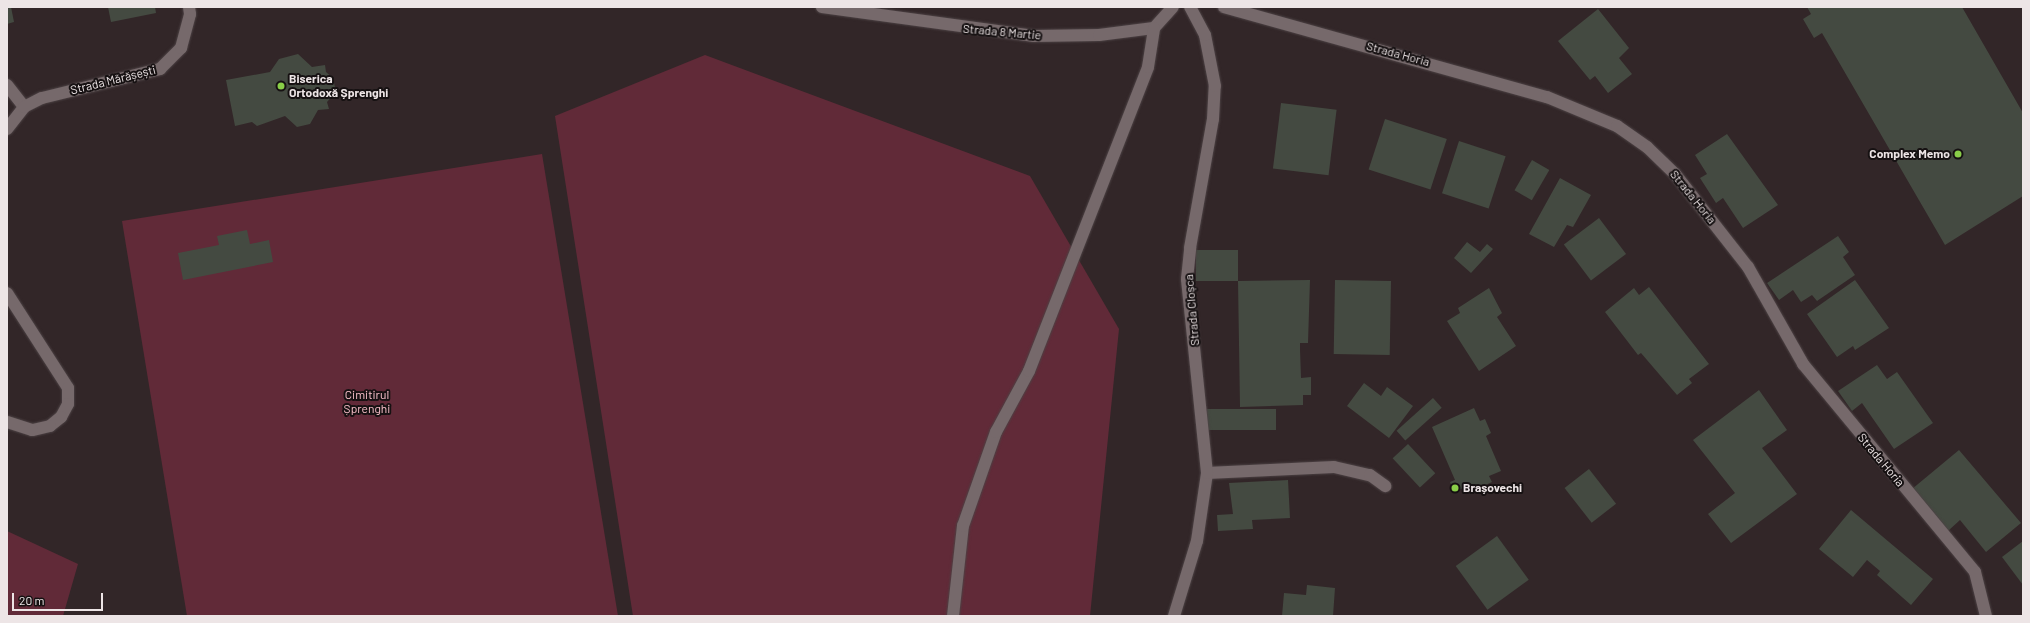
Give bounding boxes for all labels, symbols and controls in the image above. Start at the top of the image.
street label: Strada 8 Martie [962,21,1042,43]
street label: Strada Horia [1365,39,1431,69]
street label: Strada Mărășești [69,62,157,98]
place label: Biserica Ortodoxă Șprenghi [289,72,388,100]
marker: Biserica Ortodoxă Șprenghi [276,81,286,91]
place label: Complex Memo [1869,147,1950,161]
marker: Complex Memo [1953,149,1963,159]
street label: Strada Horia [1667,167,1719,227]
street label: Strada Cloșca [1182,274,1202,346]
park label: Cimitirul Șprenghi [344,388,390,416]
street label: Strada Horia [1855,431,1907,489]
place label: Brașovechi [1463,481,1522,495]
marker: Brașovechi [1450,483,1460,493]
scale bar [14,585,105,611]
text: 20 m [19,593,45,607]

